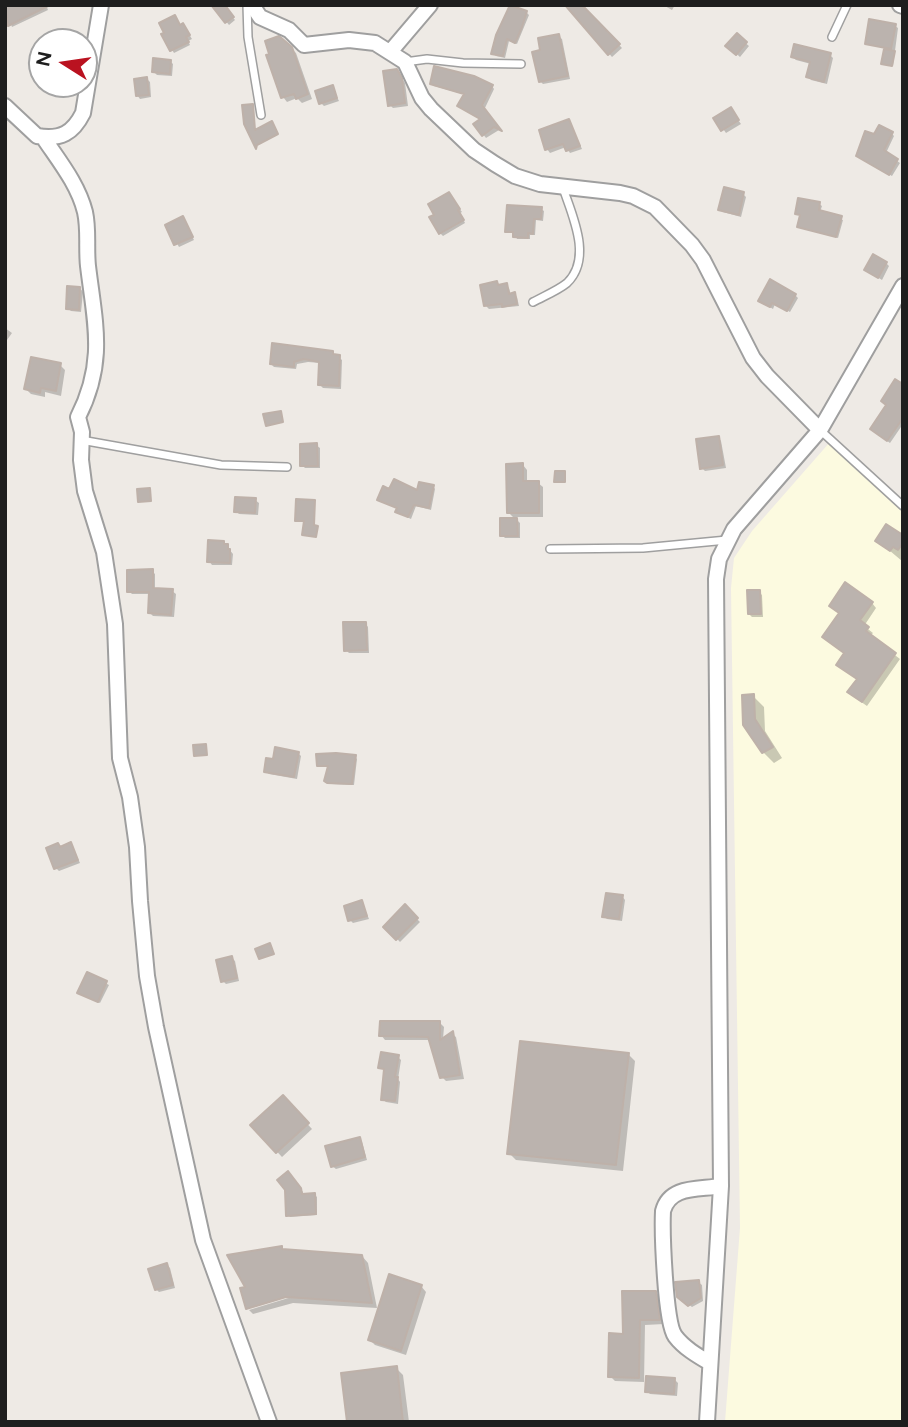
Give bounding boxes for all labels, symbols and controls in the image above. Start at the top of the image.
north arrow [28,28,98,98]
text: N [31,49,57,69]

